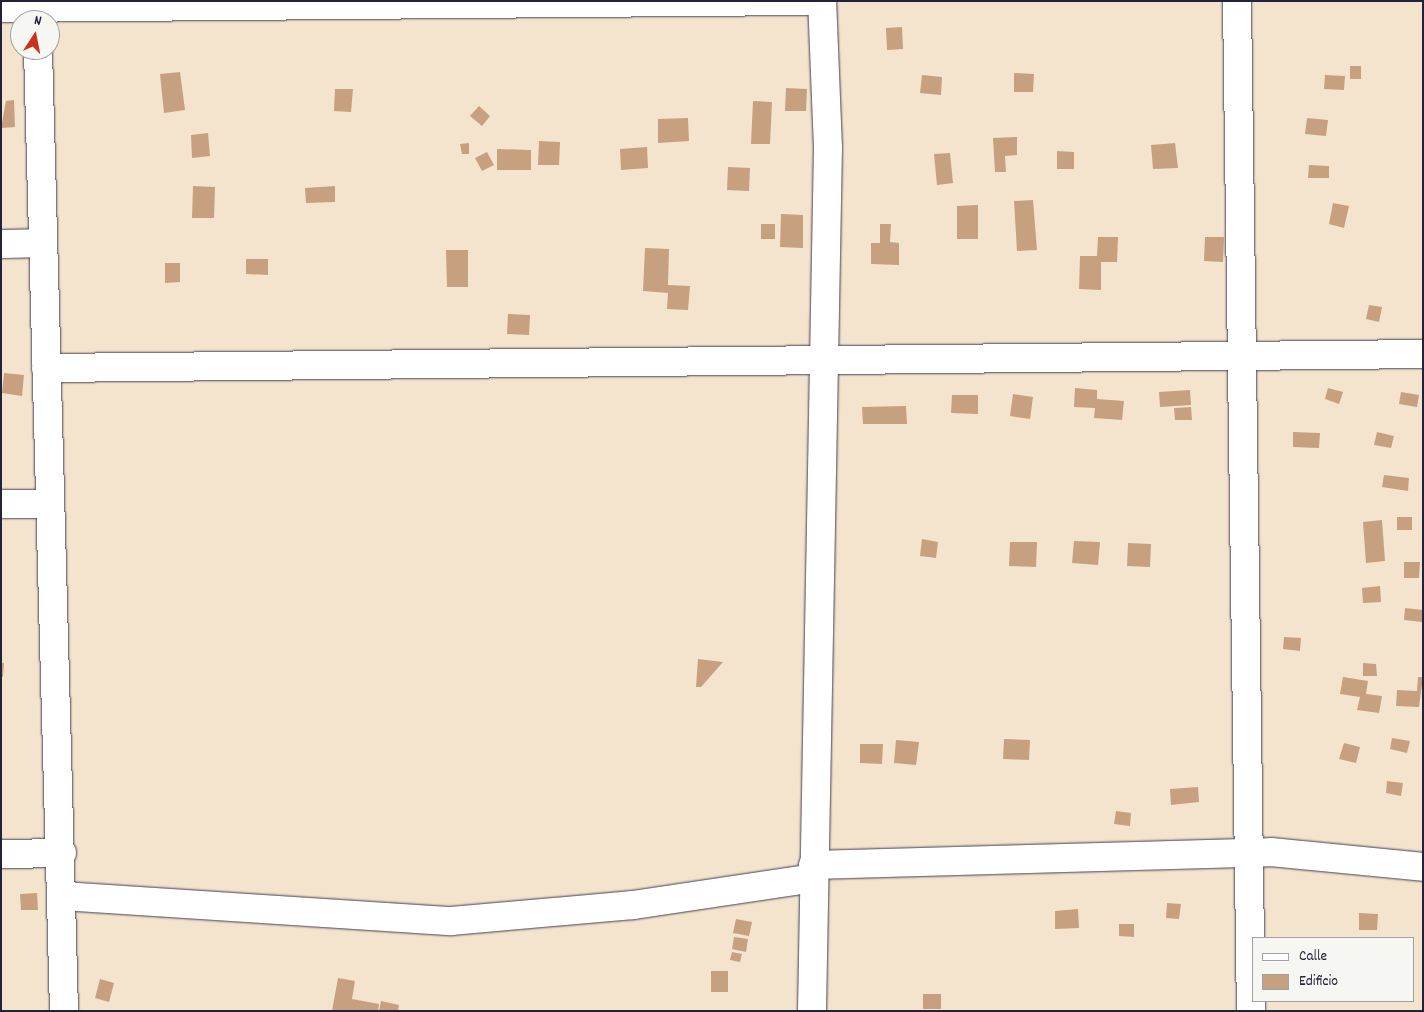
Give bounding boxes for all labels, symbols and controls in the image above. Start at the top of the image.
north arrow [10,10,60,60]
text: N [32,11,43,32]
legend [1252,937,1414,1002]
text: Calle [1299,946,1327,968]
text: Edificio [1299,971,1338,993]

